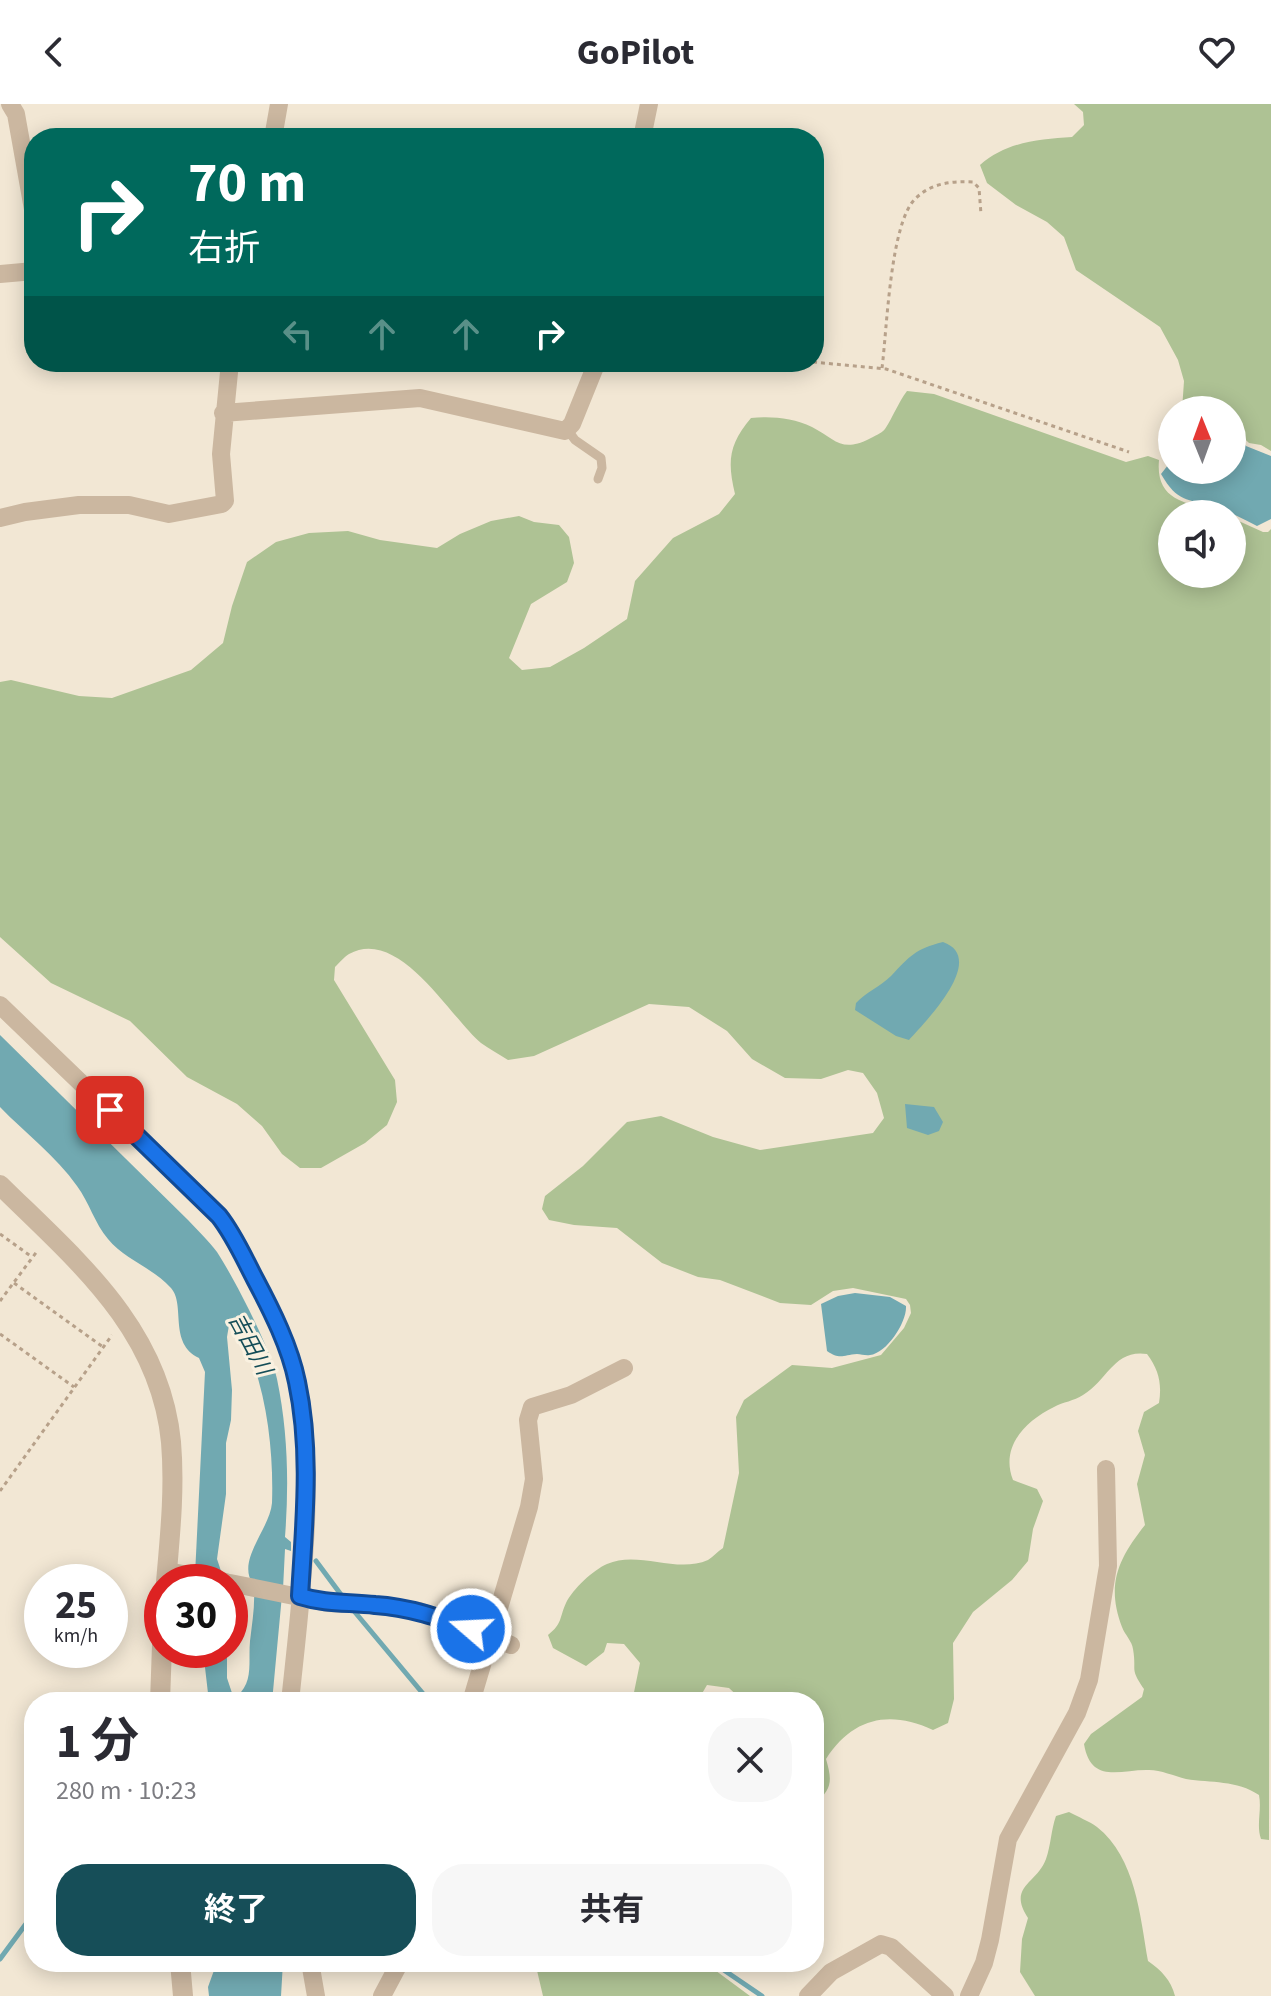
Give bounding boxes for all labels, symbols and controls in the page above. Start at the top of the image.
text: GoPilot [577,27,694,78]
icon: back [32,30,76,74]
icon: heart [1195,30,1239,74]
text: 70 m [188,144,306,223]
icon: right [56,160,160,264]
text: 右折 [188,223,260,274]
icon: left [276,312,320,356]
icon: ahead [360,312,404,356]
icon: ahead [444,312,488,356]
icon: right [528,312,572,356]
north arrow [1158,396,1246,484]
map controls [1158,396,1246,588]
button: sound [1158,500,1246,588]
pin [76,1076,144,1144]
icon: arrive [88,1088,132,1132]
water label: 吉田川 [220,1307,281,1382]
speed limit sign: 30 [144,1564,248,1668]
text: 25 [55,1577,97,1634]
position arrow [429,1587,513,1671]
text: km/h [54,1622,98,1650]
text: 1 分 [56,1708,139,1776]
button: close [708,1718,792,1802]
text: 280 m · 10:23 [56,1772,197,1809]
button: 終了 [56,1864,416,1956]
button: 共有 [432,1864,792,1956]

